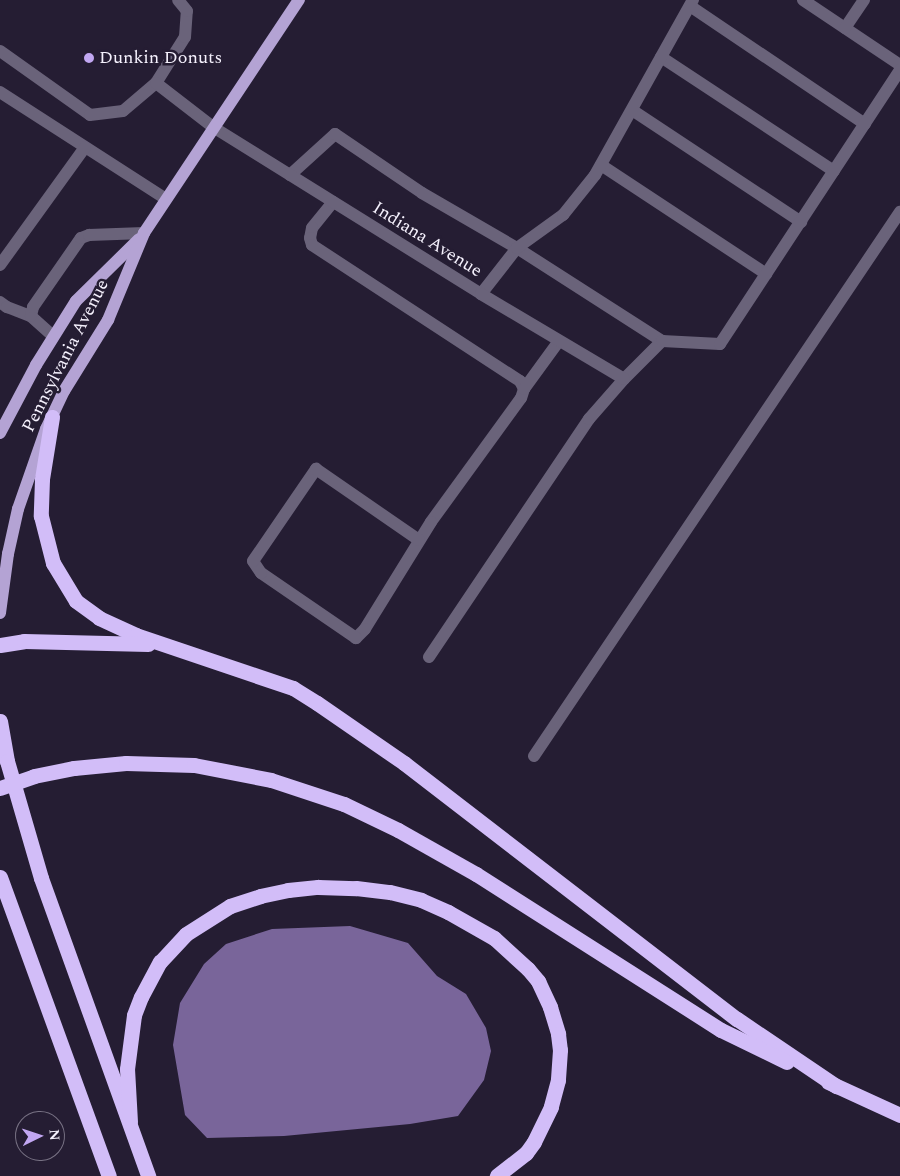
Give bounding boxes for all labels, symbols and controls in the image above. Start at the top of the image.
place label: Dunkin Donuts [99,47,222,69]
marker: Dunkin Donuts [83,52,95,64]
street label: Indiana Avenue [368,198,486,282]
street label: Pennsylvania Avenue [18,276,114,436]
north arrow [15,1111,65,1161]
text: N [44,1129,65,1141]

